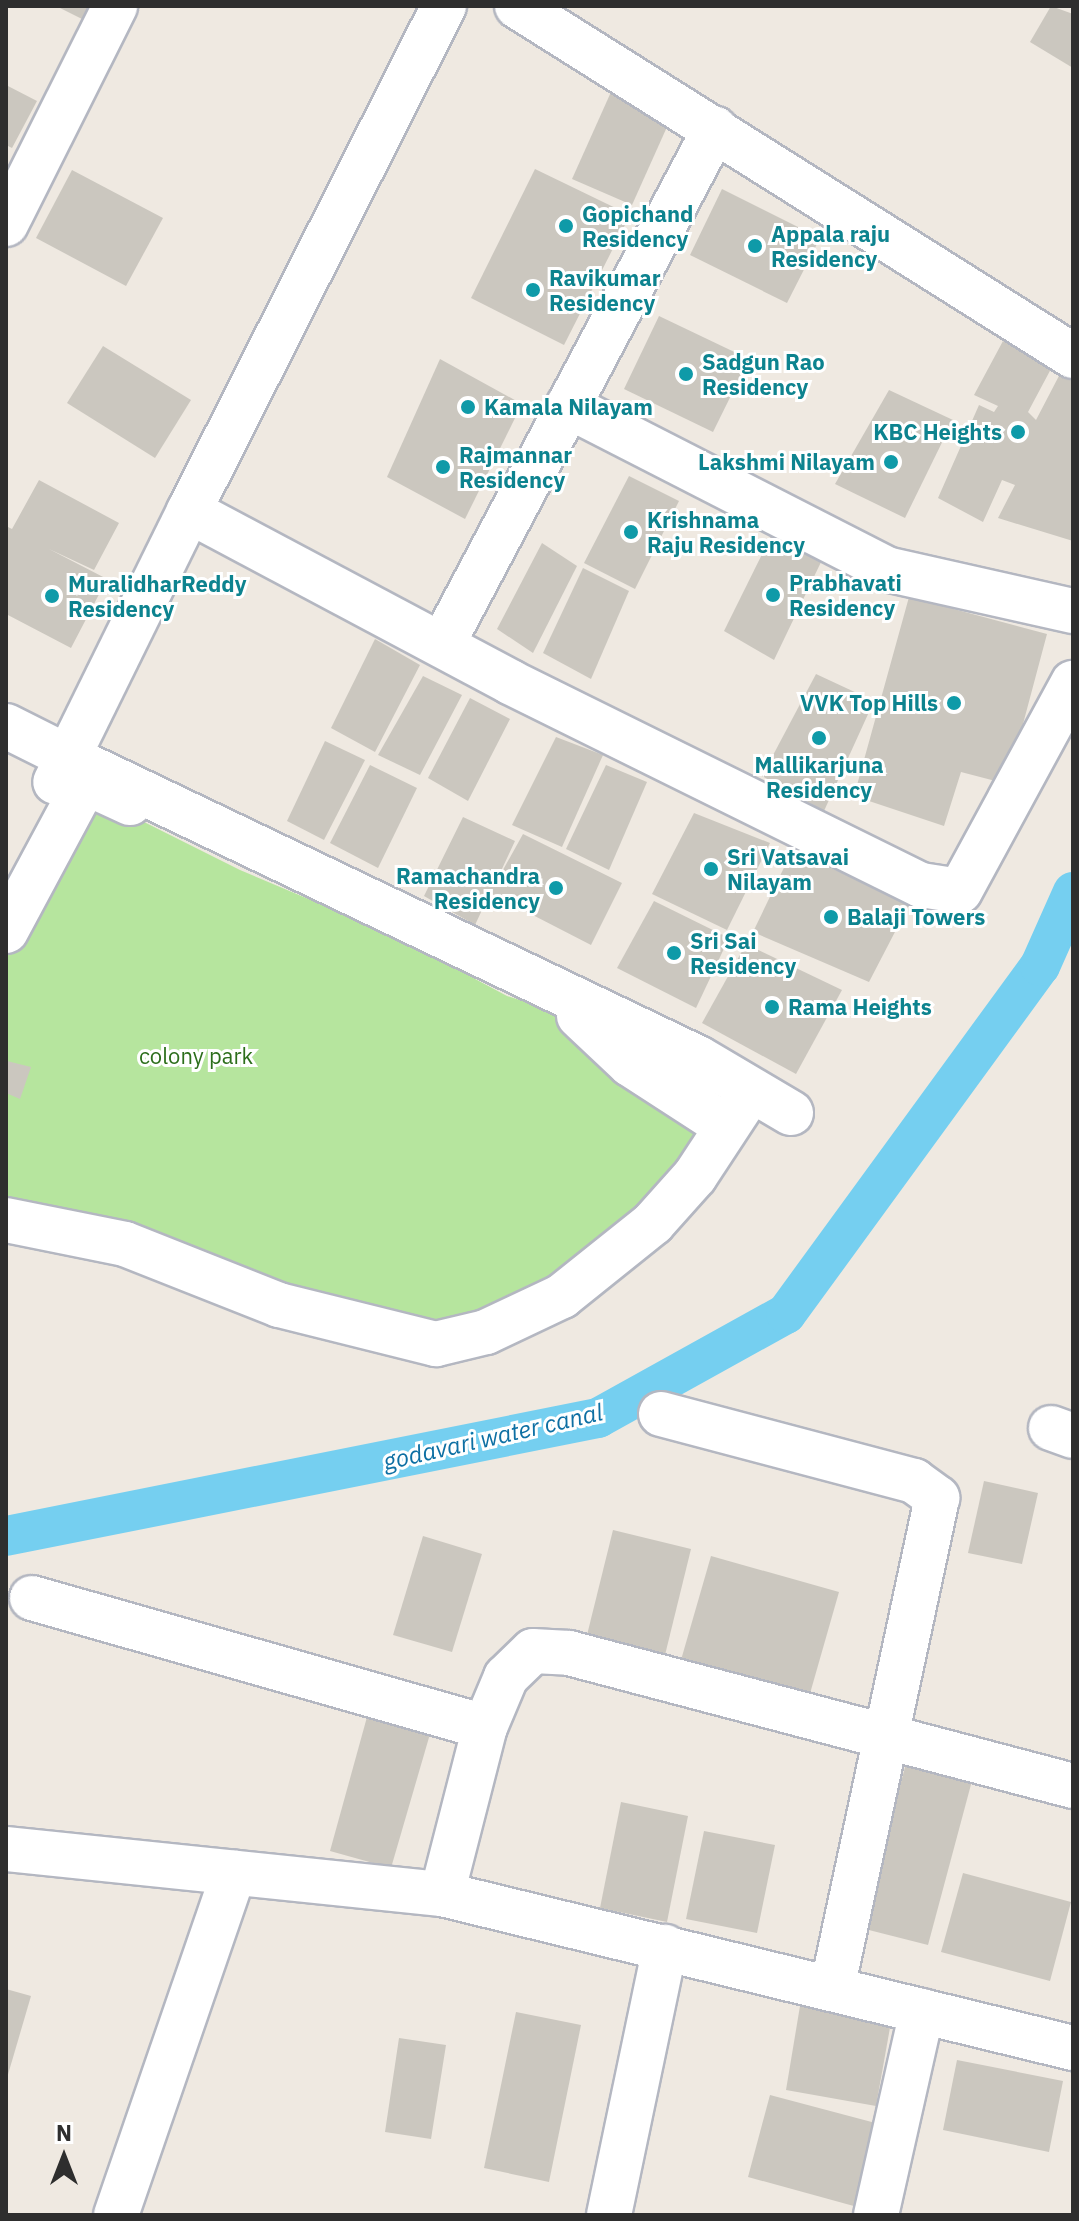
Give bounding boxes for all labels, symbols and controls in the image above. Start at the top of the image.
place label: Gopichand Residency [582,200,693,252]
marker: Gopichand Residency [557,217,575,235]
place label: Appala raju Residency [771,220,890,272]
marker: Appala raju Residency [746,237,764,255]
place label: Ravikumar Residency [549,264,661,316]
marker: Ravikumar Residency [524,281,542,299]
place label: Sadgun Rao Residency [702,348,825,400]
marker: Sadgun Rao Residency [677,365,695,383]
place label: Kamala Nilayam [484,394,653,420]
marker: Kamala Nilayam [459,398,477,416]
place label: KBC Heights [873,419,1002,445]
marker: KBC Heights [1009,423,1027,441]
place label: Rajmannar Residency [459,441,572,492]
place label: Lakshmi Nilayam [698,449,875,475]
marker: Lakshmi Nilayam [882,453,900,471]
marker: Rajmannar Residency [434,458,452,476]
place label: Krishnama Raju Residency [647,506,805,558]
marker: Krishnama Raju Residency [622,523,640,541]
place label: Prabhavati Residency [789,569,902,620]
place label: MuralidharReddy Residency [68,570,246,622]
marker: Prabhavati Residency [764,586,782,604]
marker: MuralidharReddy Residency [43,587,61,605]
place label: VVK Top Hills [800,690,938,716]
marker: VVK Top Hills [945,694,963,712]
marker: Mallikarjuna Residency [810,729,828,747]
place label: Mallikarjuna Residency [754,751,884,802]
place label: Sri Vatsavai Nilayam [727,843,849,894]
marker: Sri Vatsavai Nilayam [702,860,720,878]
place label: Ramachandra Residency [396,862,540,914]
marker: Ramachandra Residency [547,879,565,897]
place label: Balaji Towers [847,904,985,930]
marker: Balaji Towers [822,908,840,926]
place label: Sri Sai Residency [690,927,796,978]
marker: Sri Sai Residency [665,944,683,962]
place label: Rama Heights [788,994,932,1020]
marker: Rama Heights [763,998,781,1016]
park label: colony park [139,1043,253,1069]
water label: godavari water canal [380,1398,606,1476]
north arrow [24,2117,104,2197]
text: N [56,2118,72,2147]

